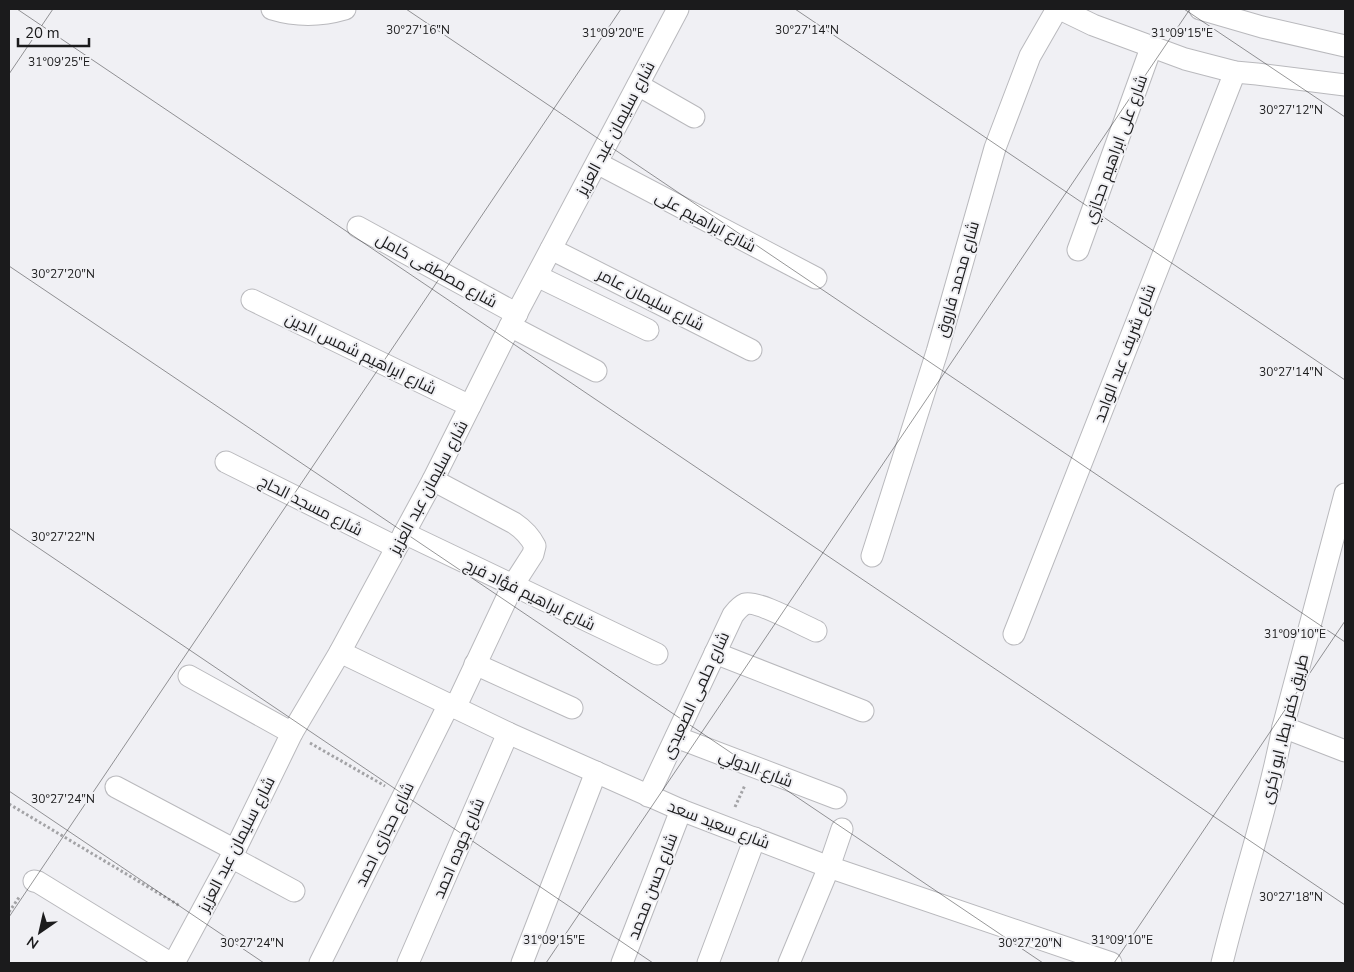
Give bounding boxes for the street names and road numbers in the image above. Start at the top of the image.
street label: شارع سليمان عبد العزيز [571,57,661,200]
street label: شارع على ابراهيم حجازي [1079,72,1155,228]
street label: شارع ابراهيم على [651,186,760,258]
street label: شارع محمد فاروق [931,219,985,340]
street label: شارع مصطفى كامل [372,228,501,313]
street label: شارع سليمان عامر [592,263,708,336]
street label: شارع شريف عبد الواحد [1089,281,1161,425]
street label: شارع ابراهيم شمس الدين [281,308,440,400]
street label: شارع سليمان عبد العزيز [384,416,474,559]
street label: شارع مسجد الحاج [255,470,366,542]
street label: شارع ابراهيم فؤاد فرج [460,553,599,636]
street label: شارع حلمى الصعيدى [657,628,735,763]
street label: طريق كفر بطا, ابو زكرى [1256,652,1314,807]
street label: شارع الدولي [715,745,796,795]
street label: شارع سليمان عبد العزيز [193,773,281,917]
street label: شارع حجازى احمد [350,779,420,890]
street label: شارع جوده احمد [428,795,490,902]
street label: شارع سعيد سعد [664,795,773,855]
street label: شارع حسن محمد [623,830,683,943]

